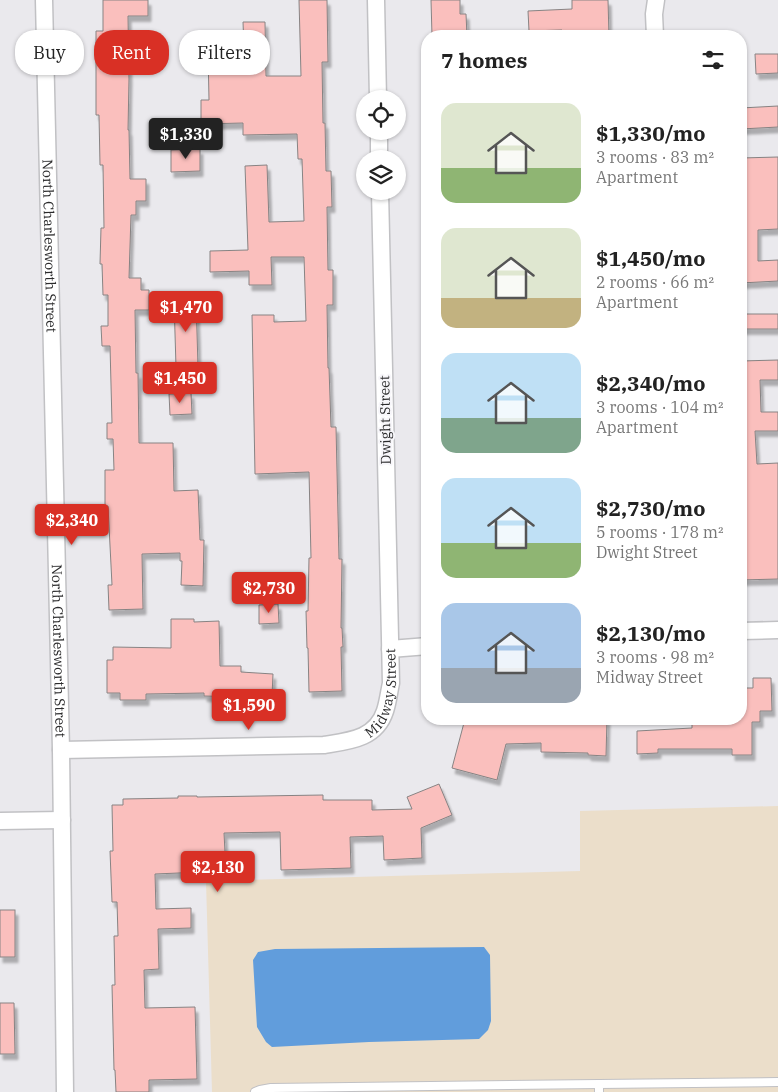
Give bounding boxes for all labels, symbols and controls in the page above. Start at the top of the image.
chip: Buy [15,30,84,75]
chip: Rent [94,30,169,75]
chip: Filters [179,30,270,75]
text: 7 homes [441,46,527,74]
icon: filters [699,46,727,74]
map controls [356,90,406,200]
button: locate [356,90,406,140]
pin: $1,330 [145,118,227,160]
text: $1,330/mo [596,119,705,147]
icon: home [481,123,541,183]
text: $1,330 [160,124,212,144]
text: 3 rooms · 83 m² [596,147,714,167]
button: layers [356,150,406,200]
street label: North Charlesworth Street [39,159,61,333]
text: Apartment [596,167,678,187]
text: $1,450/mo [596,244,705,272]
icon: home [481,248,541,308]
text: 2 rooms · 66 m² [596,272,714,292]
pin: $1,470 [145,290,227,333]
text: Apartment [596,292,678,312]
text: $1,470 [160,297,212,317]
pin: $1,450 [139,362,221,404]
text: $1,450 [154,368,206,388]
text: $2,340/mo [596,369,705,397]
icon: home [481,373,541,433]
street label: Dwight Street [375,375,395,465]
text: 3 rooms · 104 m² [596,397,724,417]
text: Apartment [596,417,678,437]
text: $2,730/mo [596,494,705,522]
icon: home [481,498,541,558]
pin: $2,340 [31,504,113,546]
text: $2,340 [46,510,98,530]
text: 5 rooms · 178 m² [596,522,724,542]
text: Dwight Street [596,542,698,562]
street label: North Charlesworth Street [48,564,70,738]
pin: $2,730 [228,572,310,614]
text: $2,730 [243,578,295,598]
text: $2,130/mo [596,619,705,647]
icon: home [481,623,541,683]
text: 3 rooms · 98 m² [596,647,714,667]
street label: Midway Street [361,648,401,742]
text: Midway Street [596,667,703,687]
pin: $1,590 [208,688,290,731]
text: $1,590 [223,695,275,715]
pin: $2,130 [177,850,259,893]
text: $2,130 [192,857,244,877]

